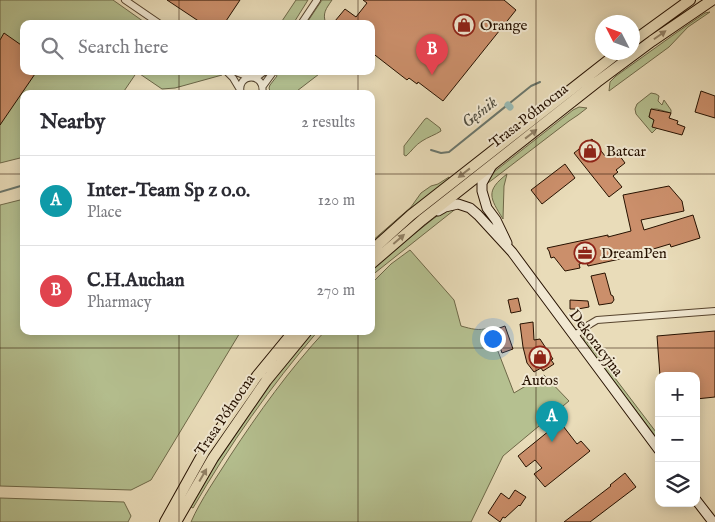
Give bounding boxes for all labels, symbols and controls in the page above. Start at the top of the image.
shop icon: Orange [452,13,476,37]
north arrow [595,15,640,60]
place label: Orange [480,16,528,35]
search box [20,20,375,75]
one-way arrow [653,30,667,40]
icon: search [38,34,66,62]
pin: B [416,34,448,75]
text: Search here [78,36,169,60]
street label: Trasa Północna [486,79,572,153]
water label: Gęśnik [458,93,502,133]
text: Nearby [40,109,105,136]
text: 2 results [301,113,355,133]
one-way arrow [524,128,537,139]
shop icon: Batcar [578,139,602,163]
place label: Batcar [606,142,646,161]
one-way arrow [458,168,471,179]
text: Inter-Team Sp z o.o. [87,179,250,203]
text: A [51,191,61,211]
text: 120 m [318,191,355,211]
text: Place [87,203,122,223]
one-way arrow [393,234,406,245]
office icon: DreamPen [573,241,597,265]
place label: DreamPen [601,244,667,263]
text: C.H.Auchan [87,269,185,293]
text: B [51,281,61,301]
text: 270 m [316,281,355,301]
text: Pharmacy [87,293,152,313]
street label: Dekoracyjna [565,306,628,381]
your location [480,326,506,352]
shop icon: Autos [528,345,552,369]
street label: Trasa Północna [191,370,260,459]
place label: Autos [521,371,558,390]
map controls [655,372,700,507]
button: + [655,372,700,417]
pin: A [536,401,568,442]
button: − [655,417,700,462]
button: layers [655,462,700,507]
one-way arrow [199,468,208,482]

